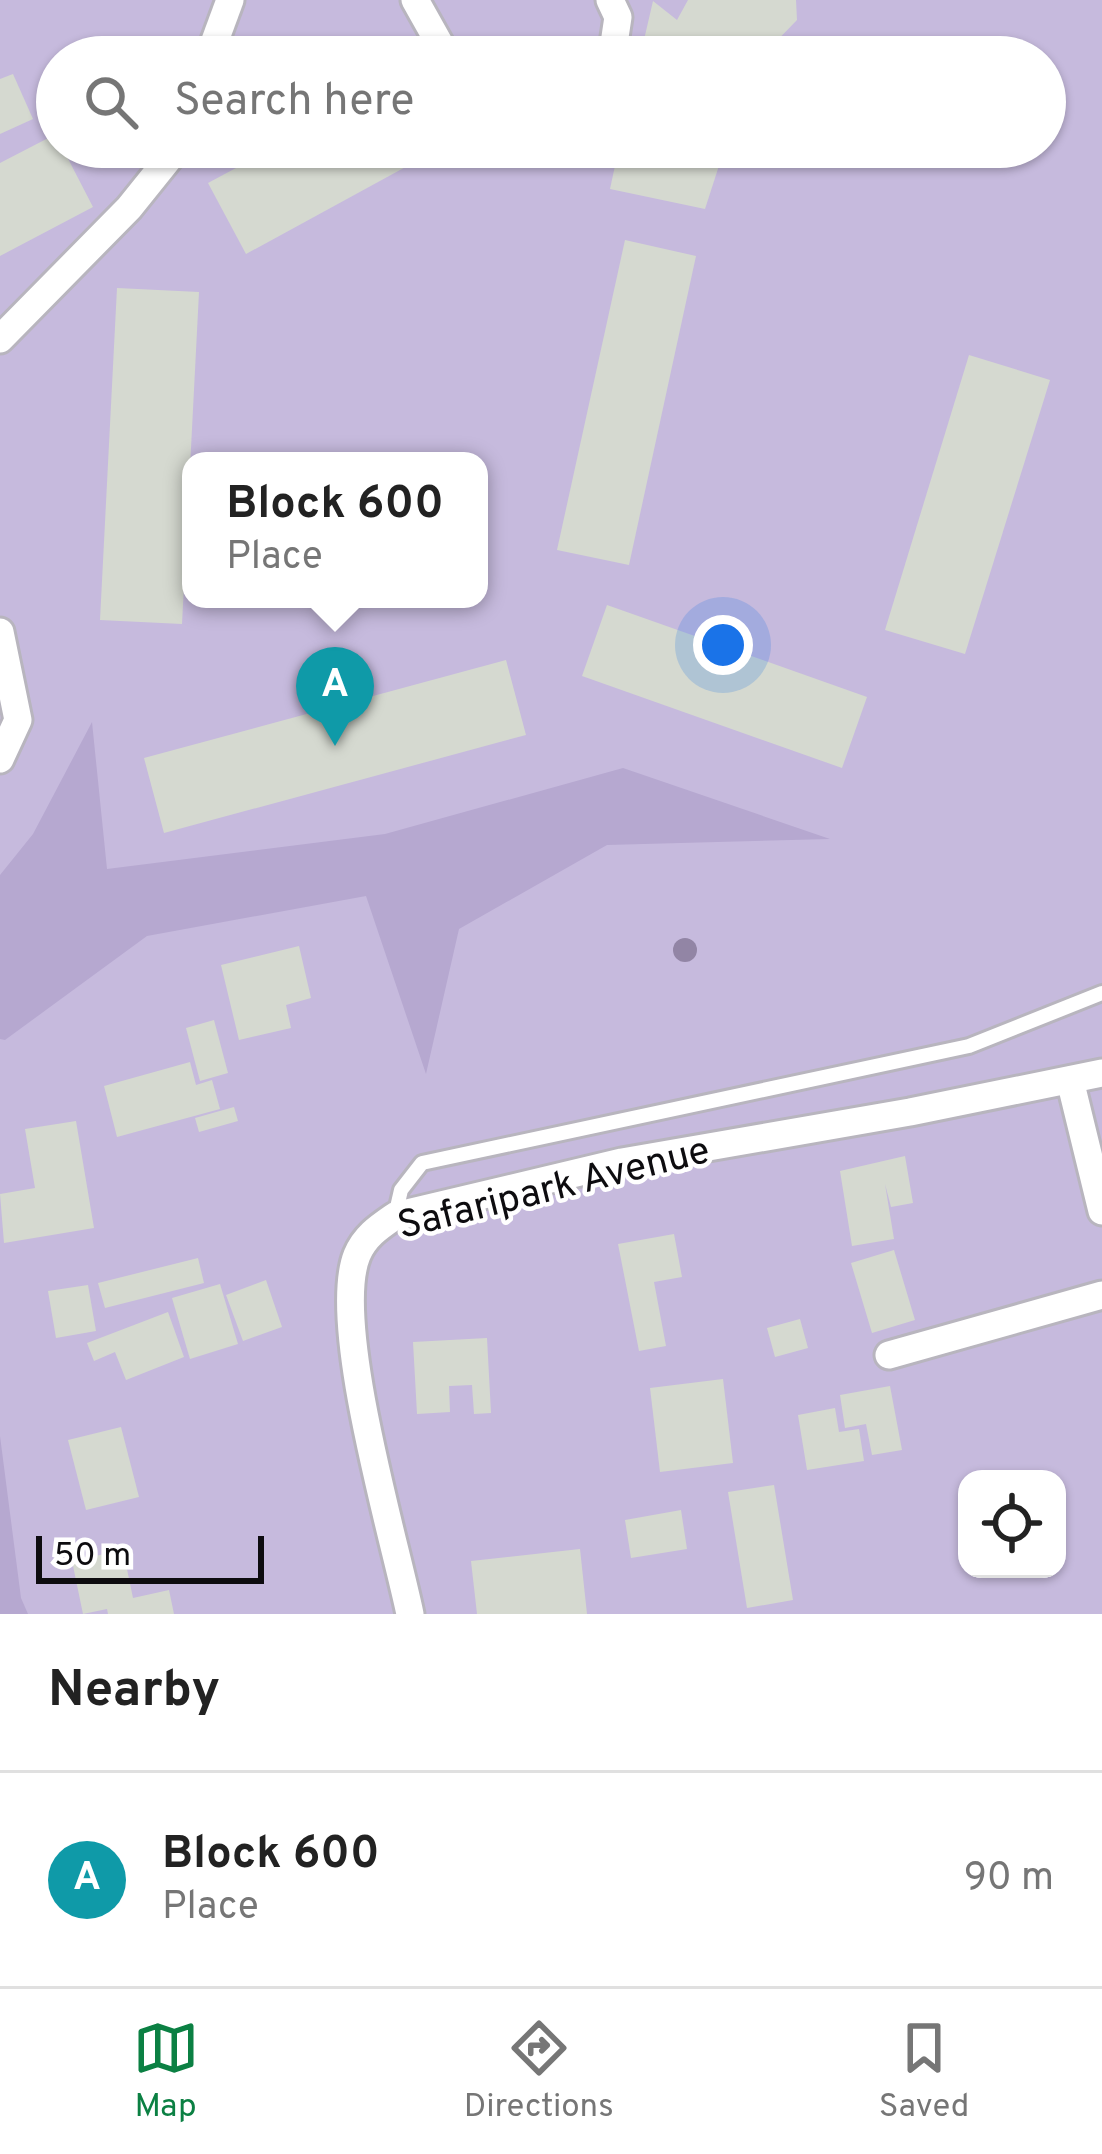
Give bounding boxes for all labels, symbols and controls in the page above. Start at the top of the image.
search box [36,36,1066,168]
icon: search [78,69,144,135]
text: Search here [174,74,414,131]
popup [182,452,488,608]
text: Block 600 [226,477,444,534]
text: Place [226,534,323,583]
your location [693,615,753,675]
pin: A [296,647,374,746]
street label: Safaripark Avenue [393,1128,715,1253]
map controls [958,1470,1066,1578]
button: locate [958,1470,1066,1578]
scale bar [36,1530,264,1583]
text: 50 m [54,1536,131,1578]
text: Nearby [48,1660,220,1725]
text: Block 600 [162,1827,380,1884]
text: A [73,1855,101,1904]
text: 90 m [964,1855,1054,1904]
text: Place [162,1884,259,1933]
tab: Map [133,2015,199,2129]
tab: Directions [464,2015,614,2129]
tab: Saved [879,2015,969,2129]

